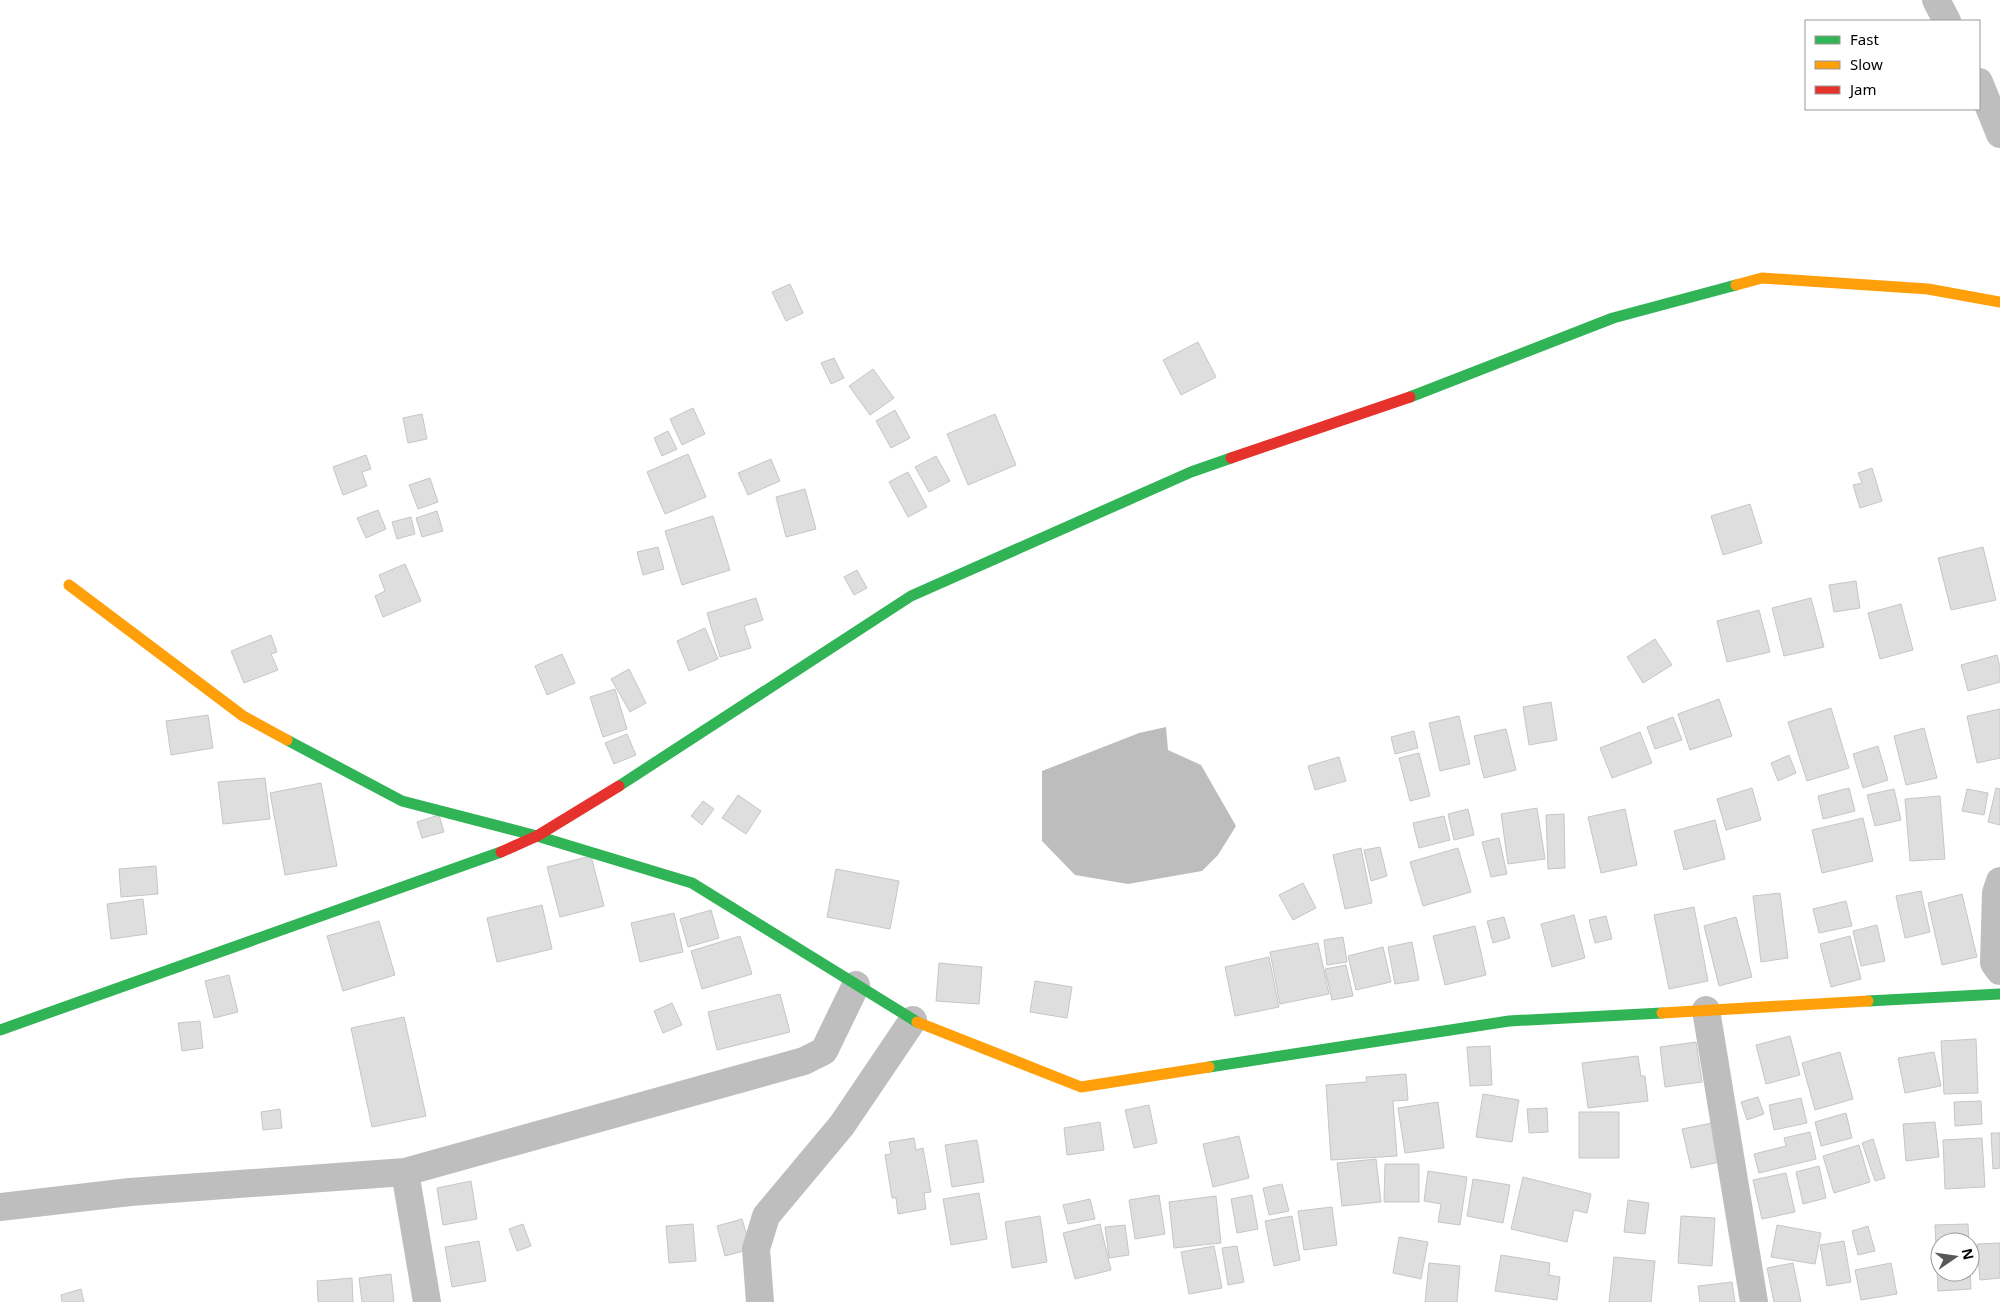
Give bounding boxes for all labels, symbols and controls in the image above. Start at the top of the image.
legend [1805,20,1980,110]
text: Fast [1850,29,1879,49]
text: Slow [1850,54,1883,74]
text: Jam [1848,79,1877,99]
north arrow [1930,1232,1980,1282]
text: N [1958,1246,1979,1262]

